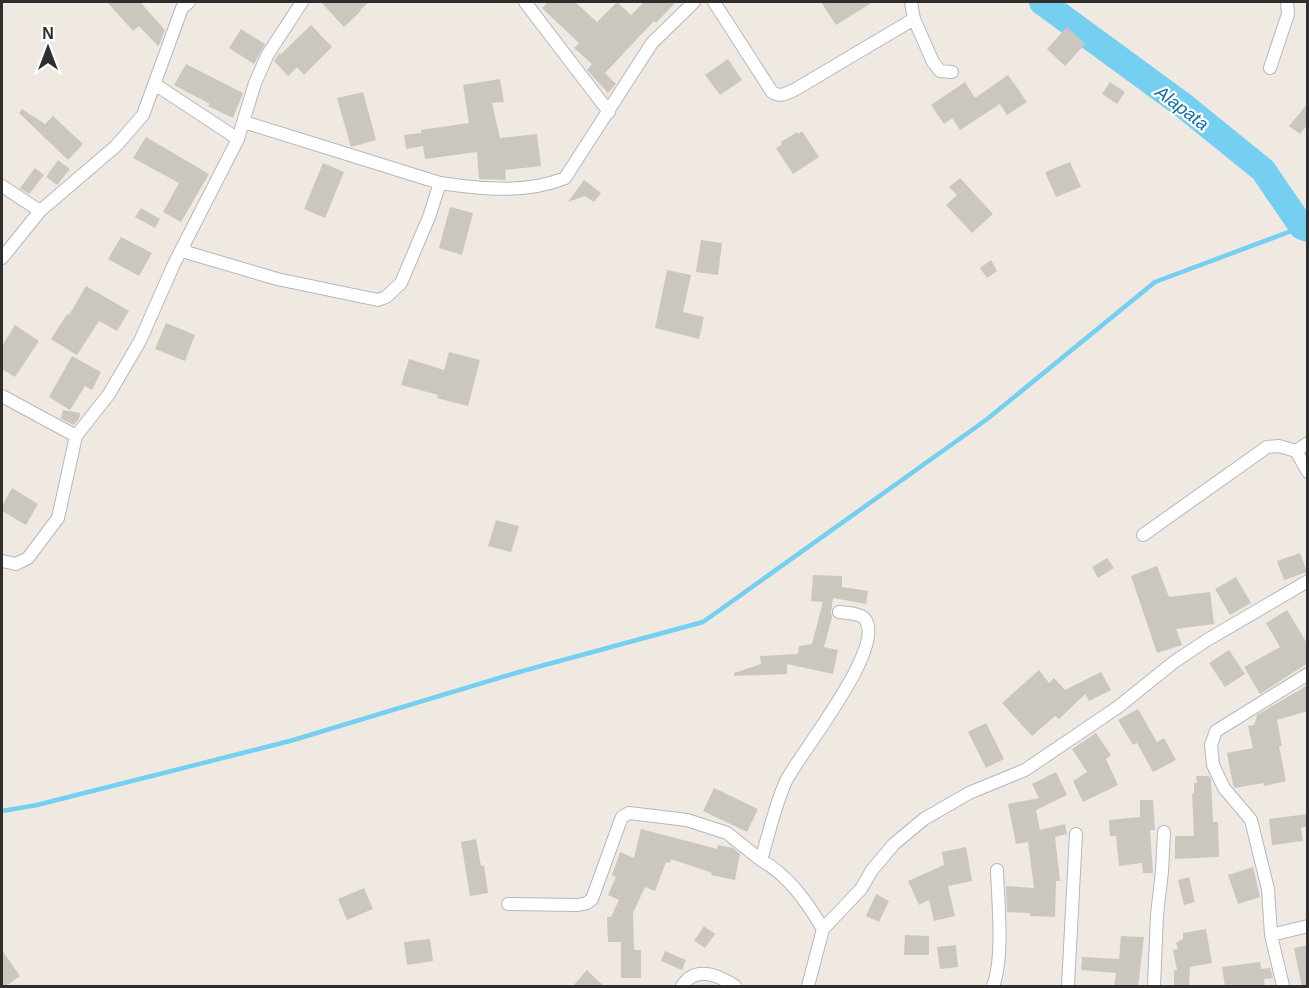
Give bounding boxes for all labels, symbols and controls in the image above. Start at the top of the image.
north arrow [18,18,78,78]
text: N [42,25,54,42]
water label: Alapata [1151,81,1212,134]

